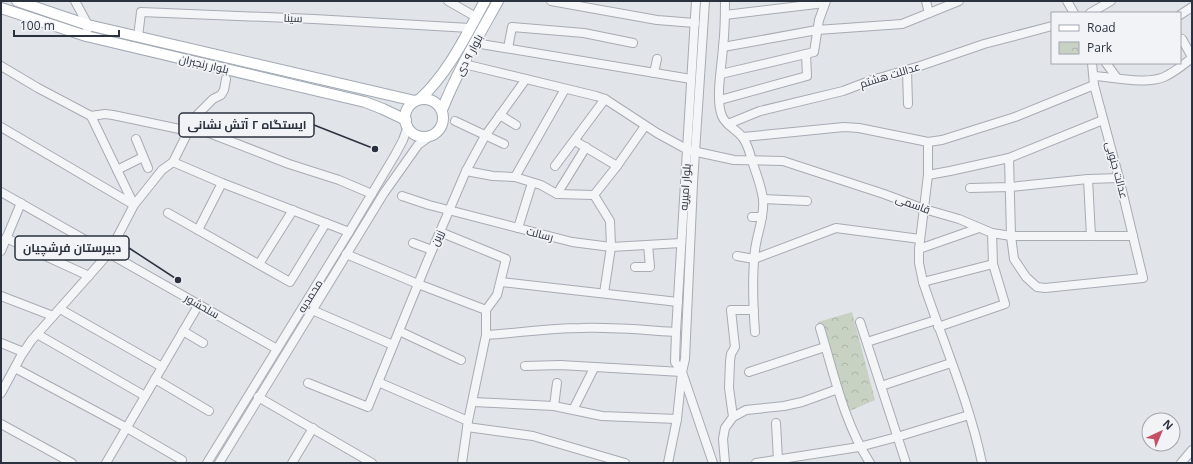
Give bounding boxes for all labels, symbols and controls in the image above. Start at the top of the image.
street label: سینا [283,10,303,25]
scale bar [14,12,119,38]
legend [1051,12,1181,64]
text: 100 m [20,17,55,34]
text: Road [1087,19,1116,36]
street label: بلوار ۹ دی [451,31,486,78]
text: Park [1087,39,1113,56]
street label: بلوار رنجبران [178,51,231,77]
street label: عداللت هشتم [858,58,922,92]
callout: ایستگاه ۲ آتش نشانی [179,113,314,137]
text: ایستگاه ۲ آتش نشانی [187,116,307,133]
street label: عدالت جنوبی [1103,140,1132,200]
street label: بلوار امیریه [675,163,694,211]
street label: قاسمی [894,190,933,217]
street label: رسالت [525,223,555,244]
street label: زرین [426,227,447,248]
callout: دبیرستان فرشچیان [15,236,129,260]
text: دبیرستان فرشچیان [23,239,121,257]
street label: محمدیه [294,276,326,315]
street label: سلحشور [181,289,222,322]
north arrow [1141,412,1181,452]
text: N [1160,416,1177,433]

